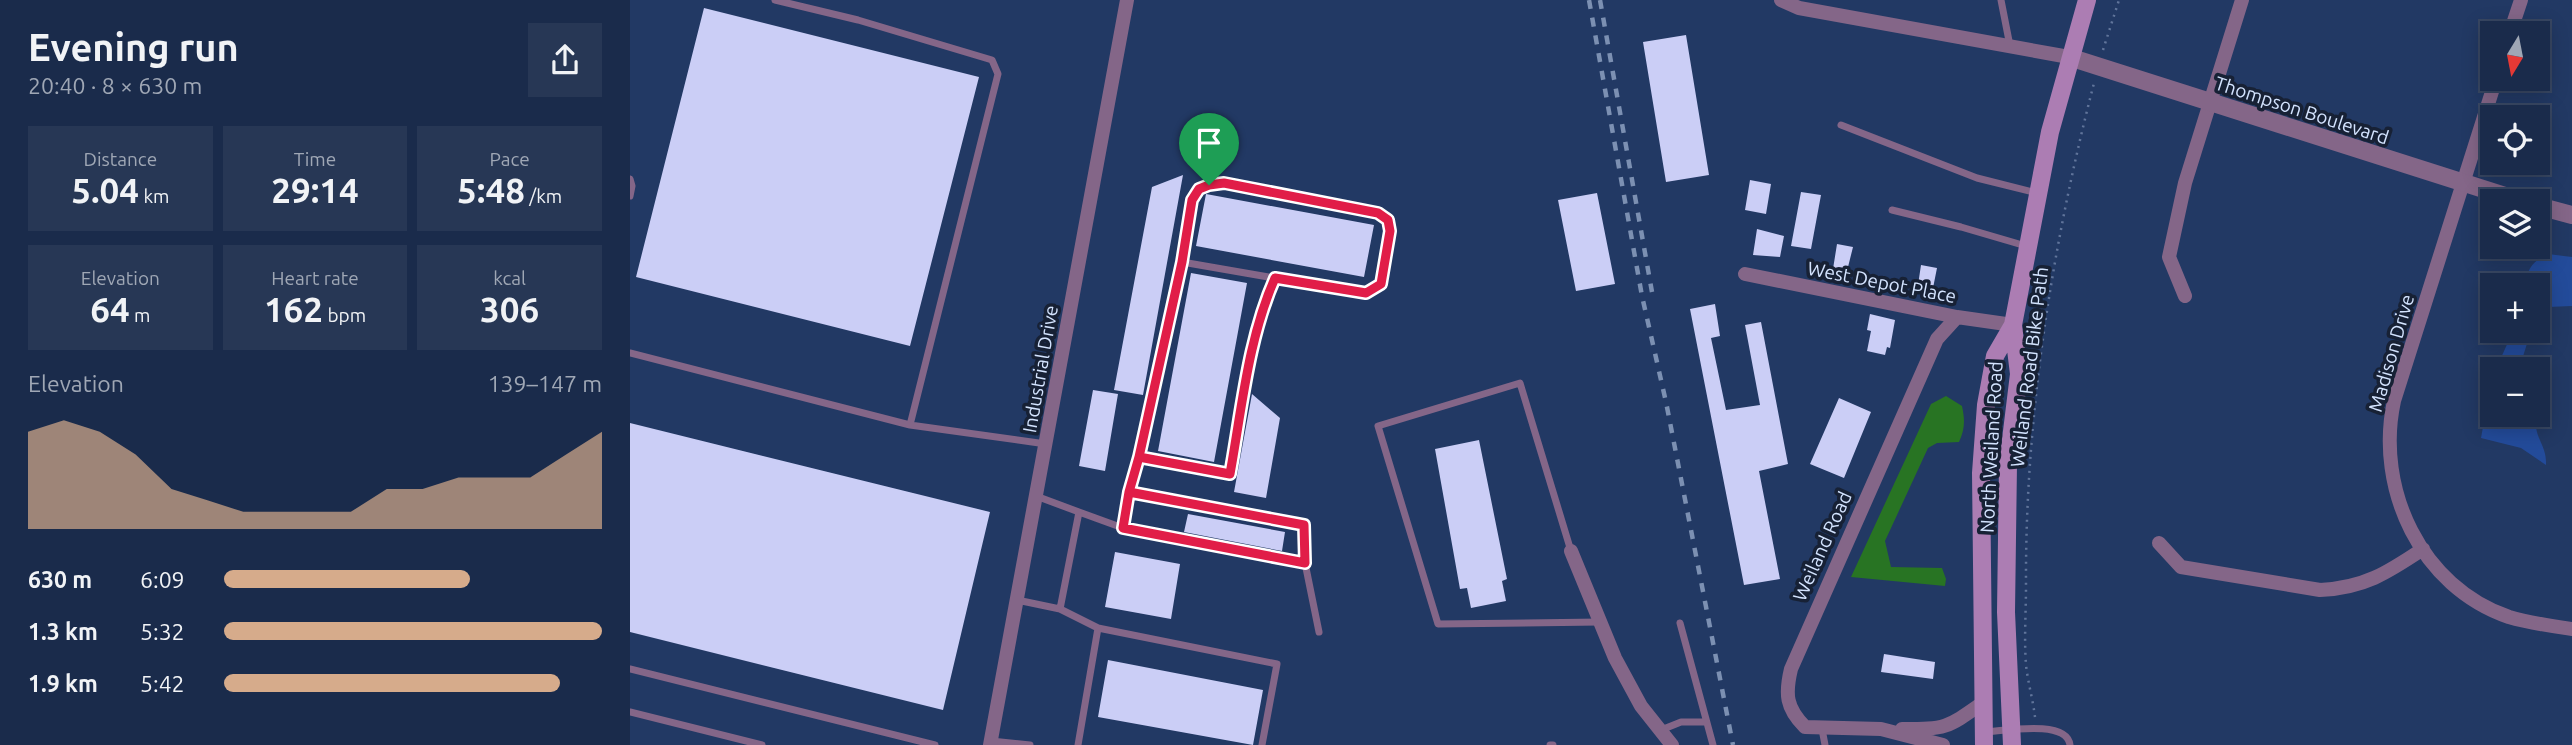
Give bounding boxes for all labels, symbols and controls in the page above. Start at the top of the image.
north arrow [2480,21,2550,91]
map controls [2480,21,2550,427]
button: share [528,23,602,97]
text: Evening run [28,26,239,68]
street label: Thompson Boulevard [2212,72,2392,148]
text: 20:40 · 8 × 630 m [28,73,202,98]
button: locate [2480,105,2550,175]
pin [1179,113,1239,185]
icon: arrive [1190,124,1228,162]
text: Distance [84,148,157,170]
text: Time [294,148,336,170]
text: Pace [490,148,530,170]
text: 5.04 [71,170,139,210]
text: 29:14 [271,170,359,210]
text: 5:48 [457,170,525,210]
text: km [139,185,169,207]
text: /km [525,185,562,207]
button: layers [2480,189,2550,259]
street label: West Depot Place [1806,257,1958,307]
street label: Weiland Road Bike Path [2006,266,2052,468]
text: Elevation [81,267,160,289]
text: Heart rate [271,267,359,289]
text: kcal [493,267,526,289]
button: + [2480,273,2550,343]
text: 64 [90,289,130,329]
text: 162 [264,289,323,329]
text: 306 [480,289,539,329]
street label: Madison Drive [2364,292,2418,414]
street label: Industrial Drive [1018,303,1062,435]
text: m [130,304,150,326]
text: bpm [323,304,366,326]
button: − [2480,357,2550,427]
street label: North Weiland Road [1976,361,2006,533]
text: Elevation [28,371,124,396]
text: 139–147 m [488,371,602,396]
street label: Weiland Road [1788,488,1856,604]
text: 630 m [28,567,92,592]
text: 6:09 [140,567,185,592]
text: 1.3 km [28,619,98,644]
text: 5:32 [140,619,185,644]
text: 1.9 km [28,671,98,696]
text: 5:42 [140,671,185,696]

